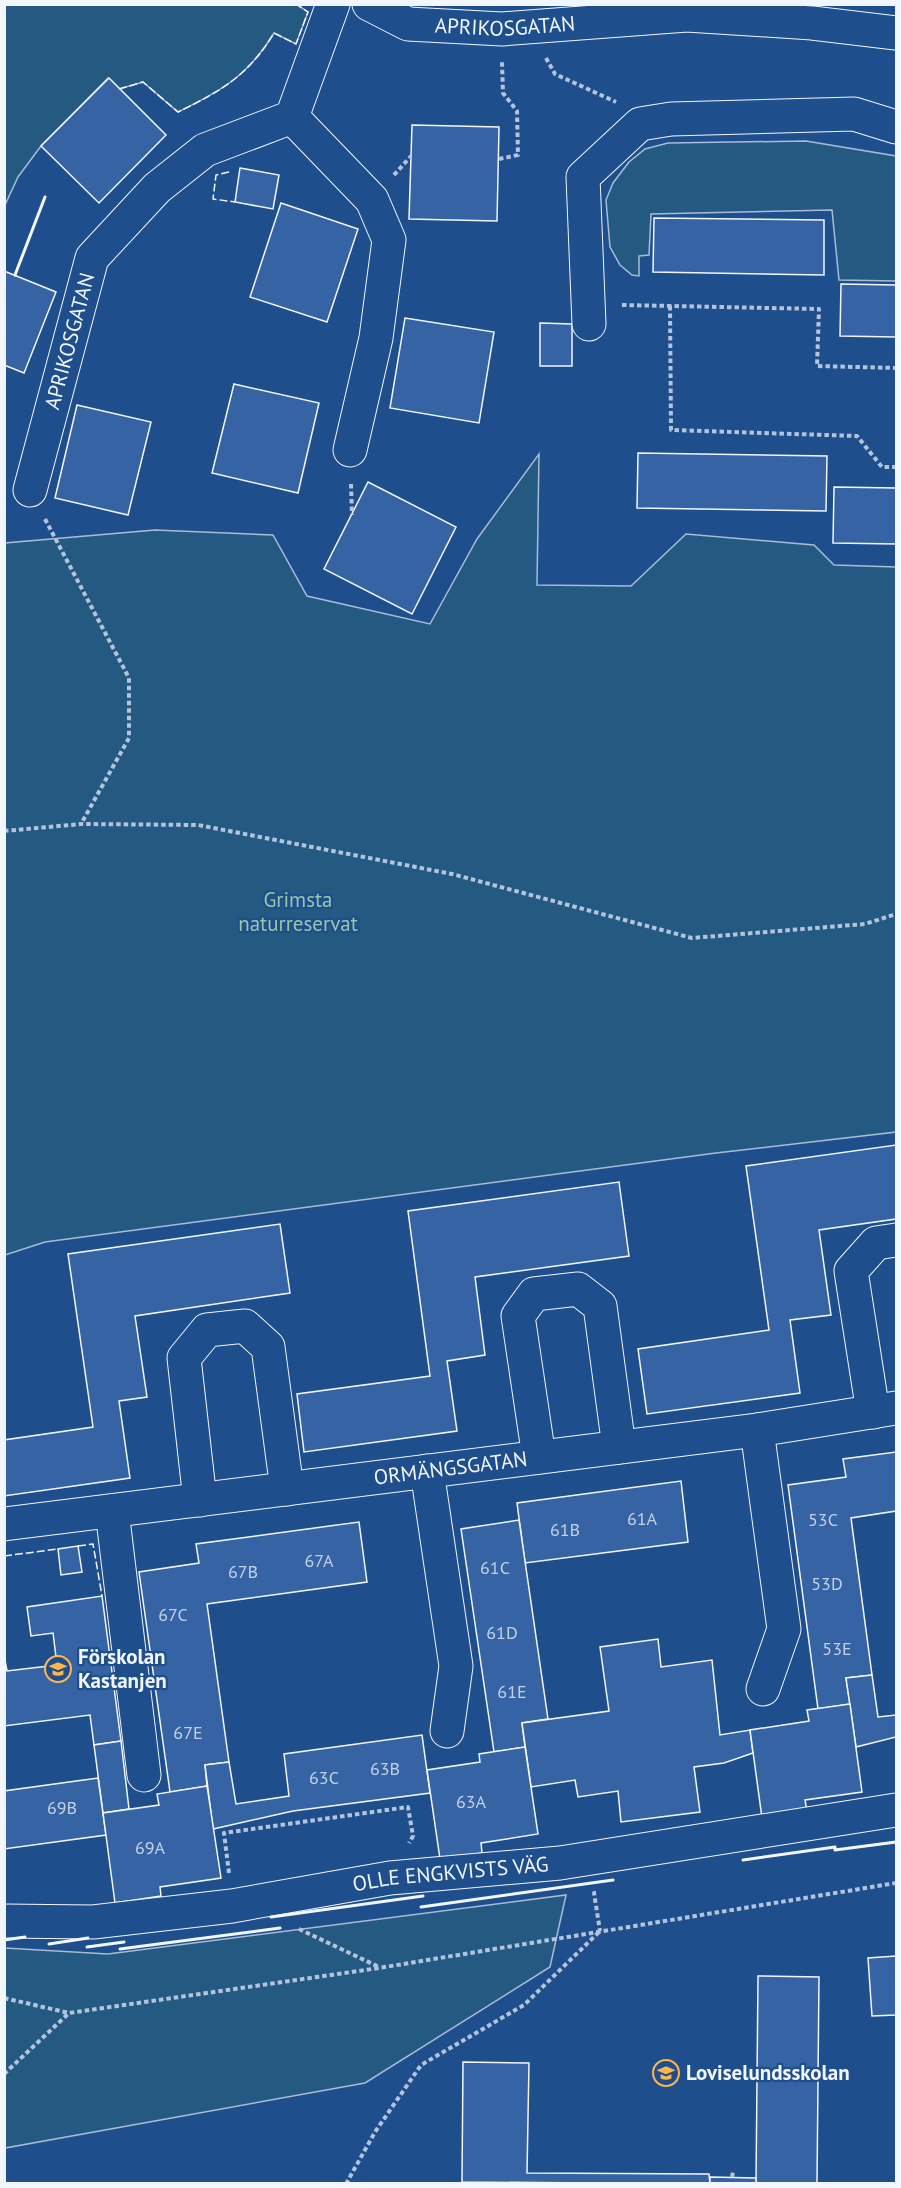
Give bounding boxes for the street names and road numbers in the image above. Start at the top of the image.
street label: APRIKOSGATAN [434,10,576,42]
street label: APRIKOSGATAN [38,270,100,412]
street label: ORMÄNGSGATAN [372,1445,529,1491]
street label: OLLE ENGKVISTS VÄG [350,1850,549,1897]

